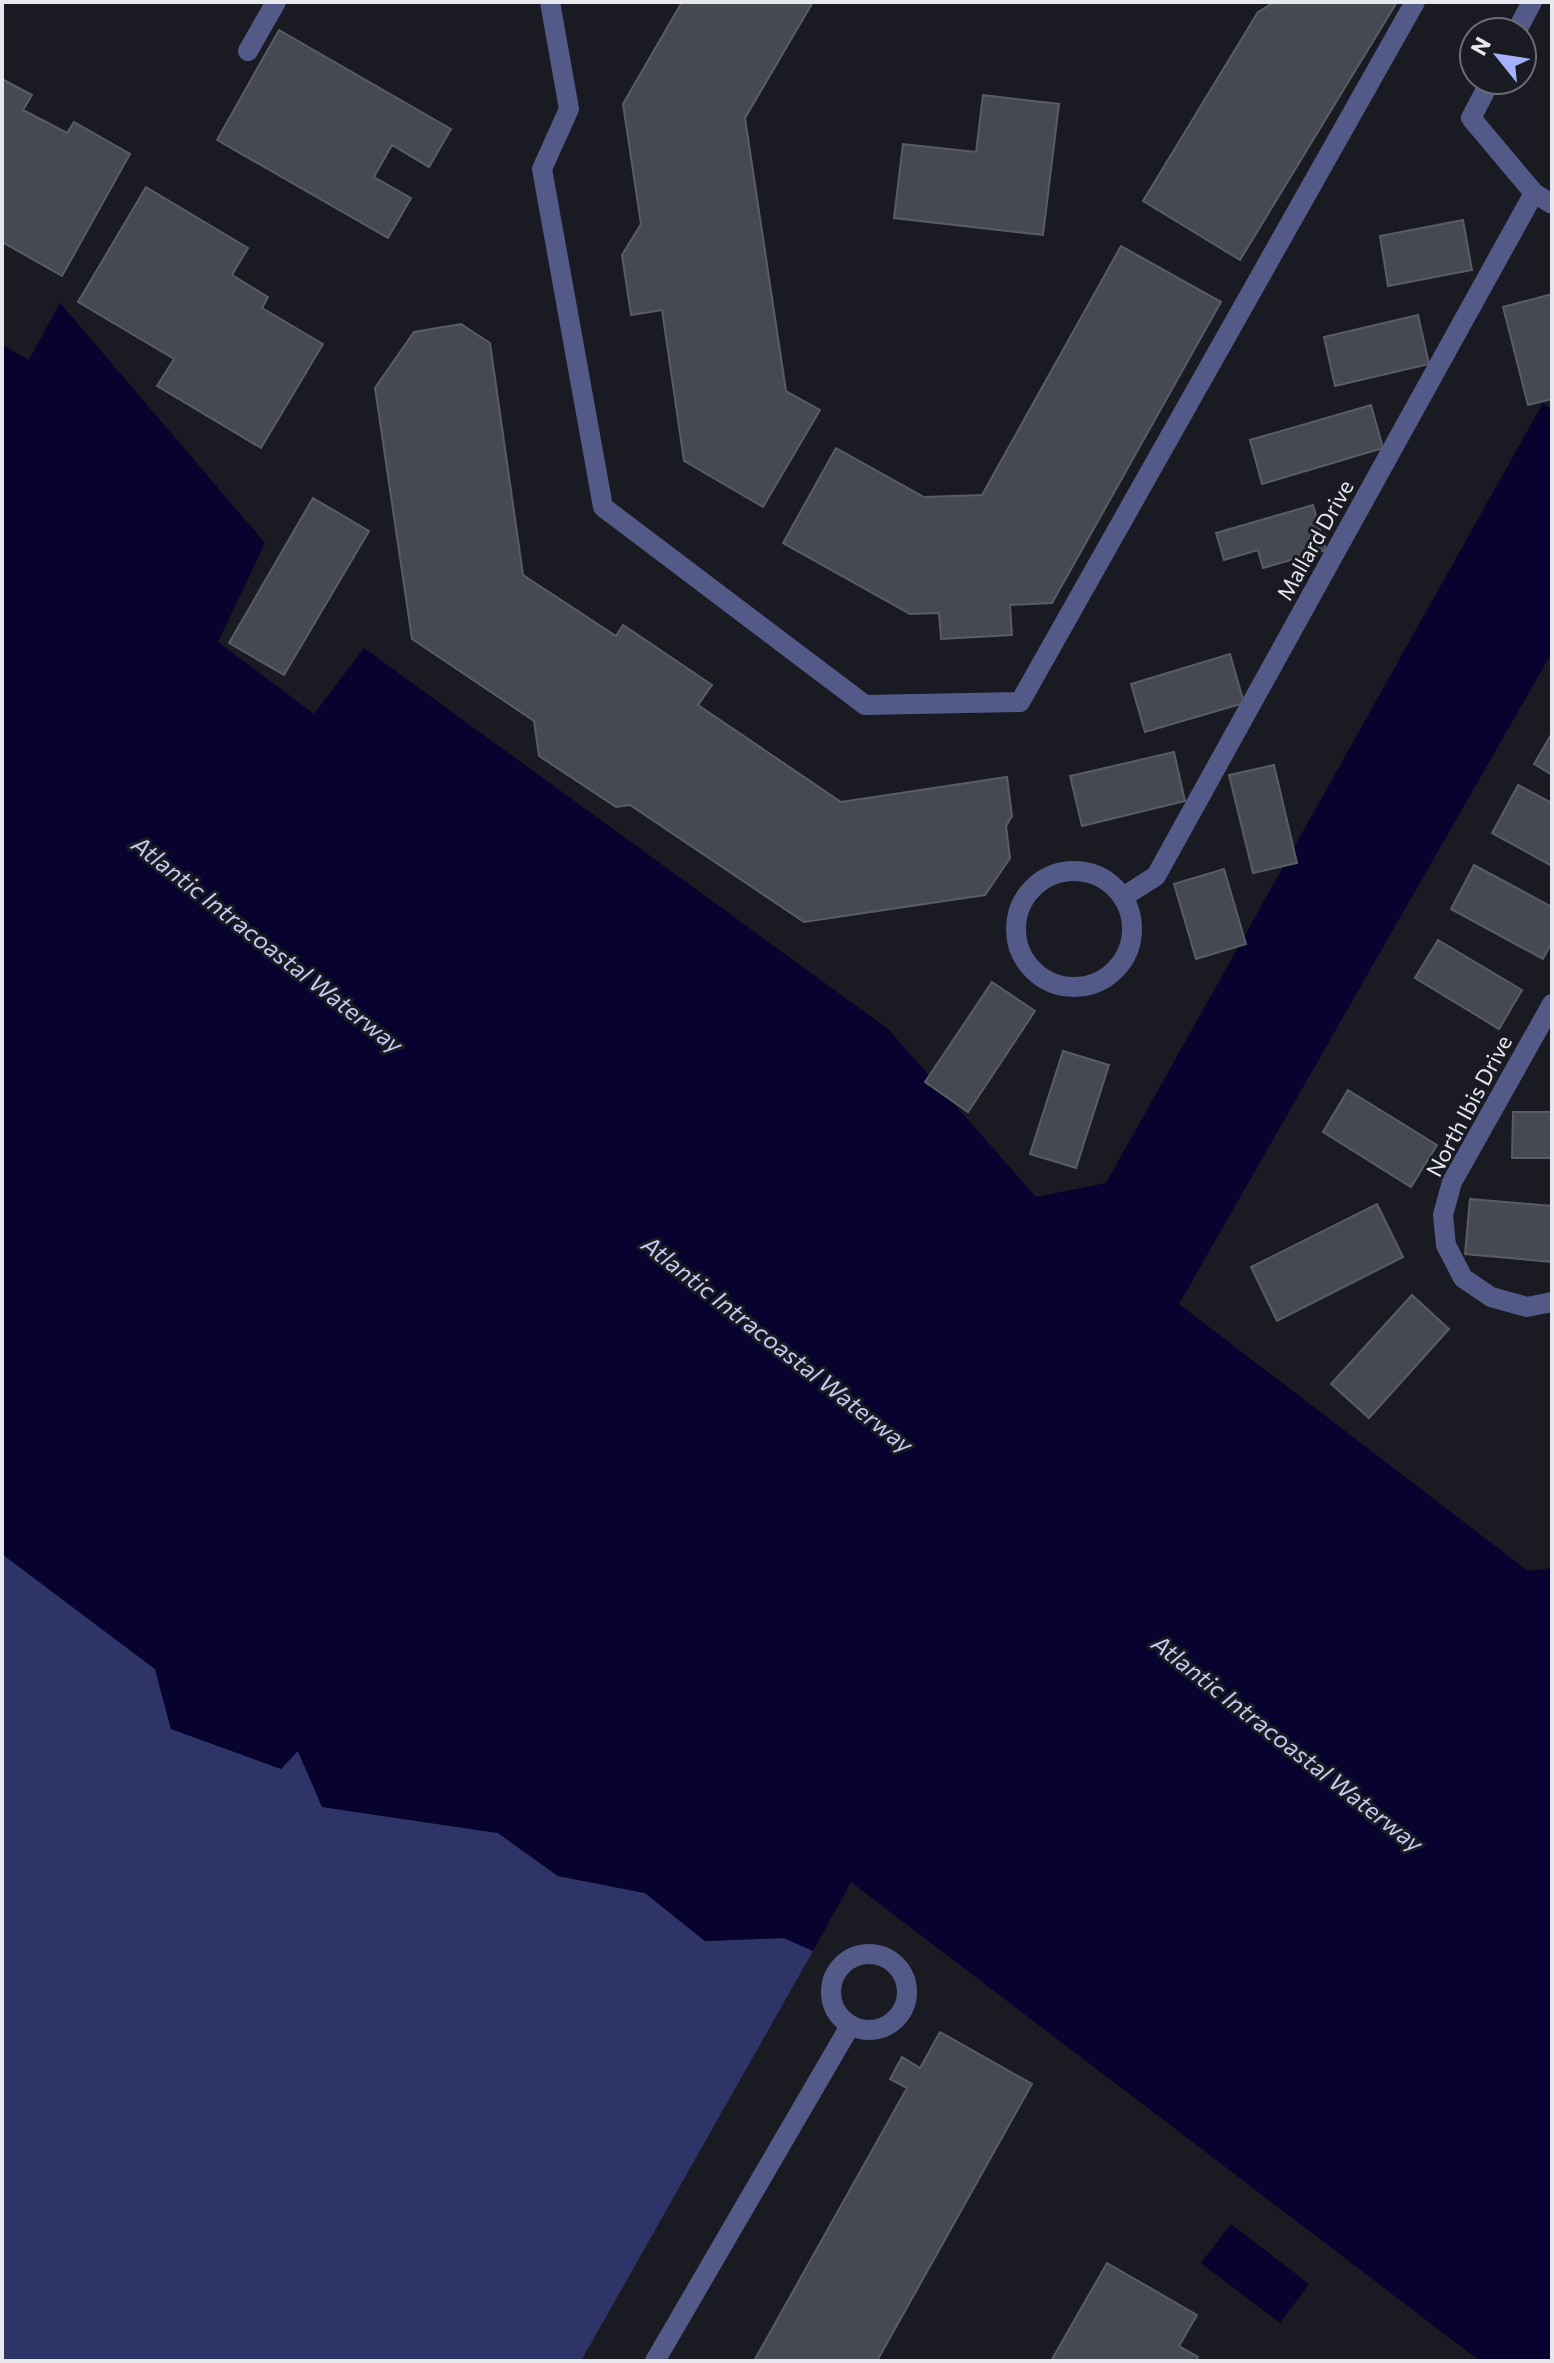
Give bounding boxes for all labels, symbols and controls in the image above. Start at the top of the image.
north arrow [1458,16,1538,96]
text: N [1464,32,1496,60]
street label: Mallard Drive [1270,475,1359,605]
water label: Atlantic Intracoastal Waterway [126,828,411,1060]
street label: North Ibis Drive [1420,1030,1517,1181]
water label: Atlantic Intracoastal Waterway [636,1228,921,1460]
water label: Atlantic Intracoastal Waterway [1146,1627,1431,1859]

